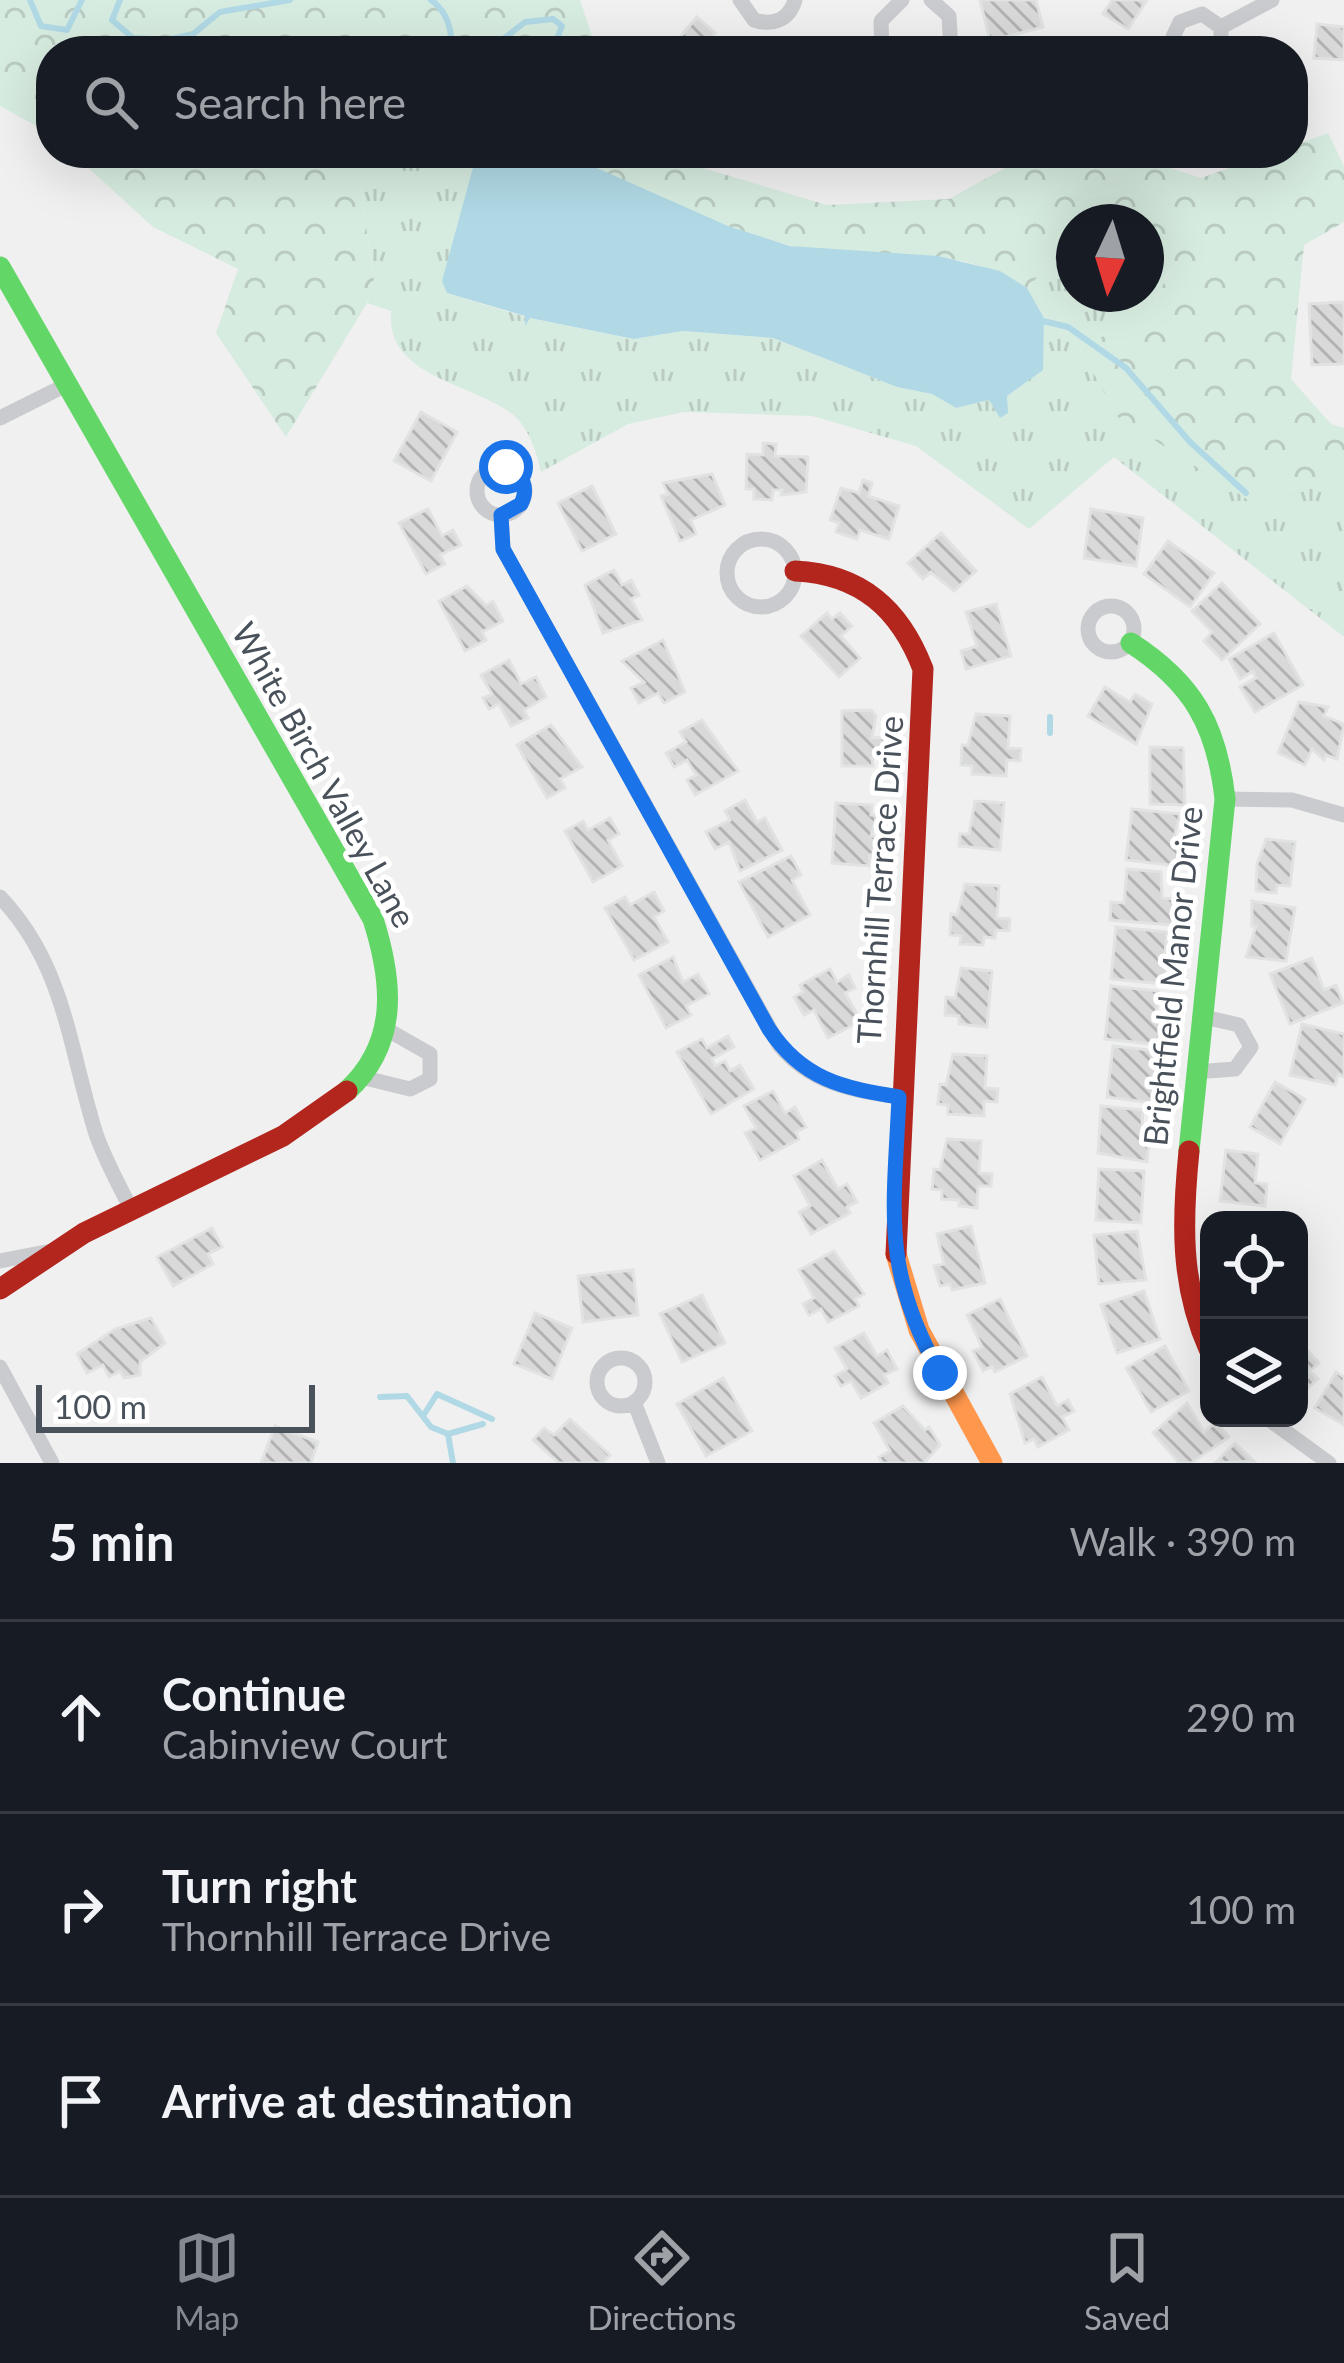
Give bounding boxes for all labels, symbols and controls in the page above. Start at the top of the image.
search box [36,36,1308,168]
icon: search [78,69,144,135]
text: Search here [174,75,406,129]
north arrow [1056,204,1164,312]
route start [479,440,533,494]
street label: White Birch Valley Lane [224,615,425,934]
street label: Thornhill Terrace Drive [848,714,910,1046]
street label: Brightfield Manor Drive [1134,804,1210,1148]
map controls [1200,1211,1308,1427]
button: locate [1200,1211,1308,1319]
button: layers [1200,1319,1308,1427]
route end [913,1346,967,1400]
scale bar [36,1379,315,1432]
text: 100 m [54,1386,147,1426]
text: 5 min [48,1511,174,1572]
text: Walk · 390 m [1069,1518,1296,1564]
text: Continue [162,1667,346,1721]
icon: ahead [48,1684,114,1750]
text: 290 m [1186,1694,1296,1740]
text: Cabinview Court [162,1721,447,1767]
text: Turn right [162,1859,357,1913]
icon: right [48,1876,114,1942]
text: 100 m [1186,1886,1296,1932]
text: Thornhill Terrace Drive [162,1913,551,1959]
icon: arrive [48,2068,114,2134]
text: Arrive at destination [162,2074,573,2128]
tab: Map [174,2225,240,2337]
tab: Directions [587,2225,736,2337]
tab: Saved [1084,2225,1170,2337]

